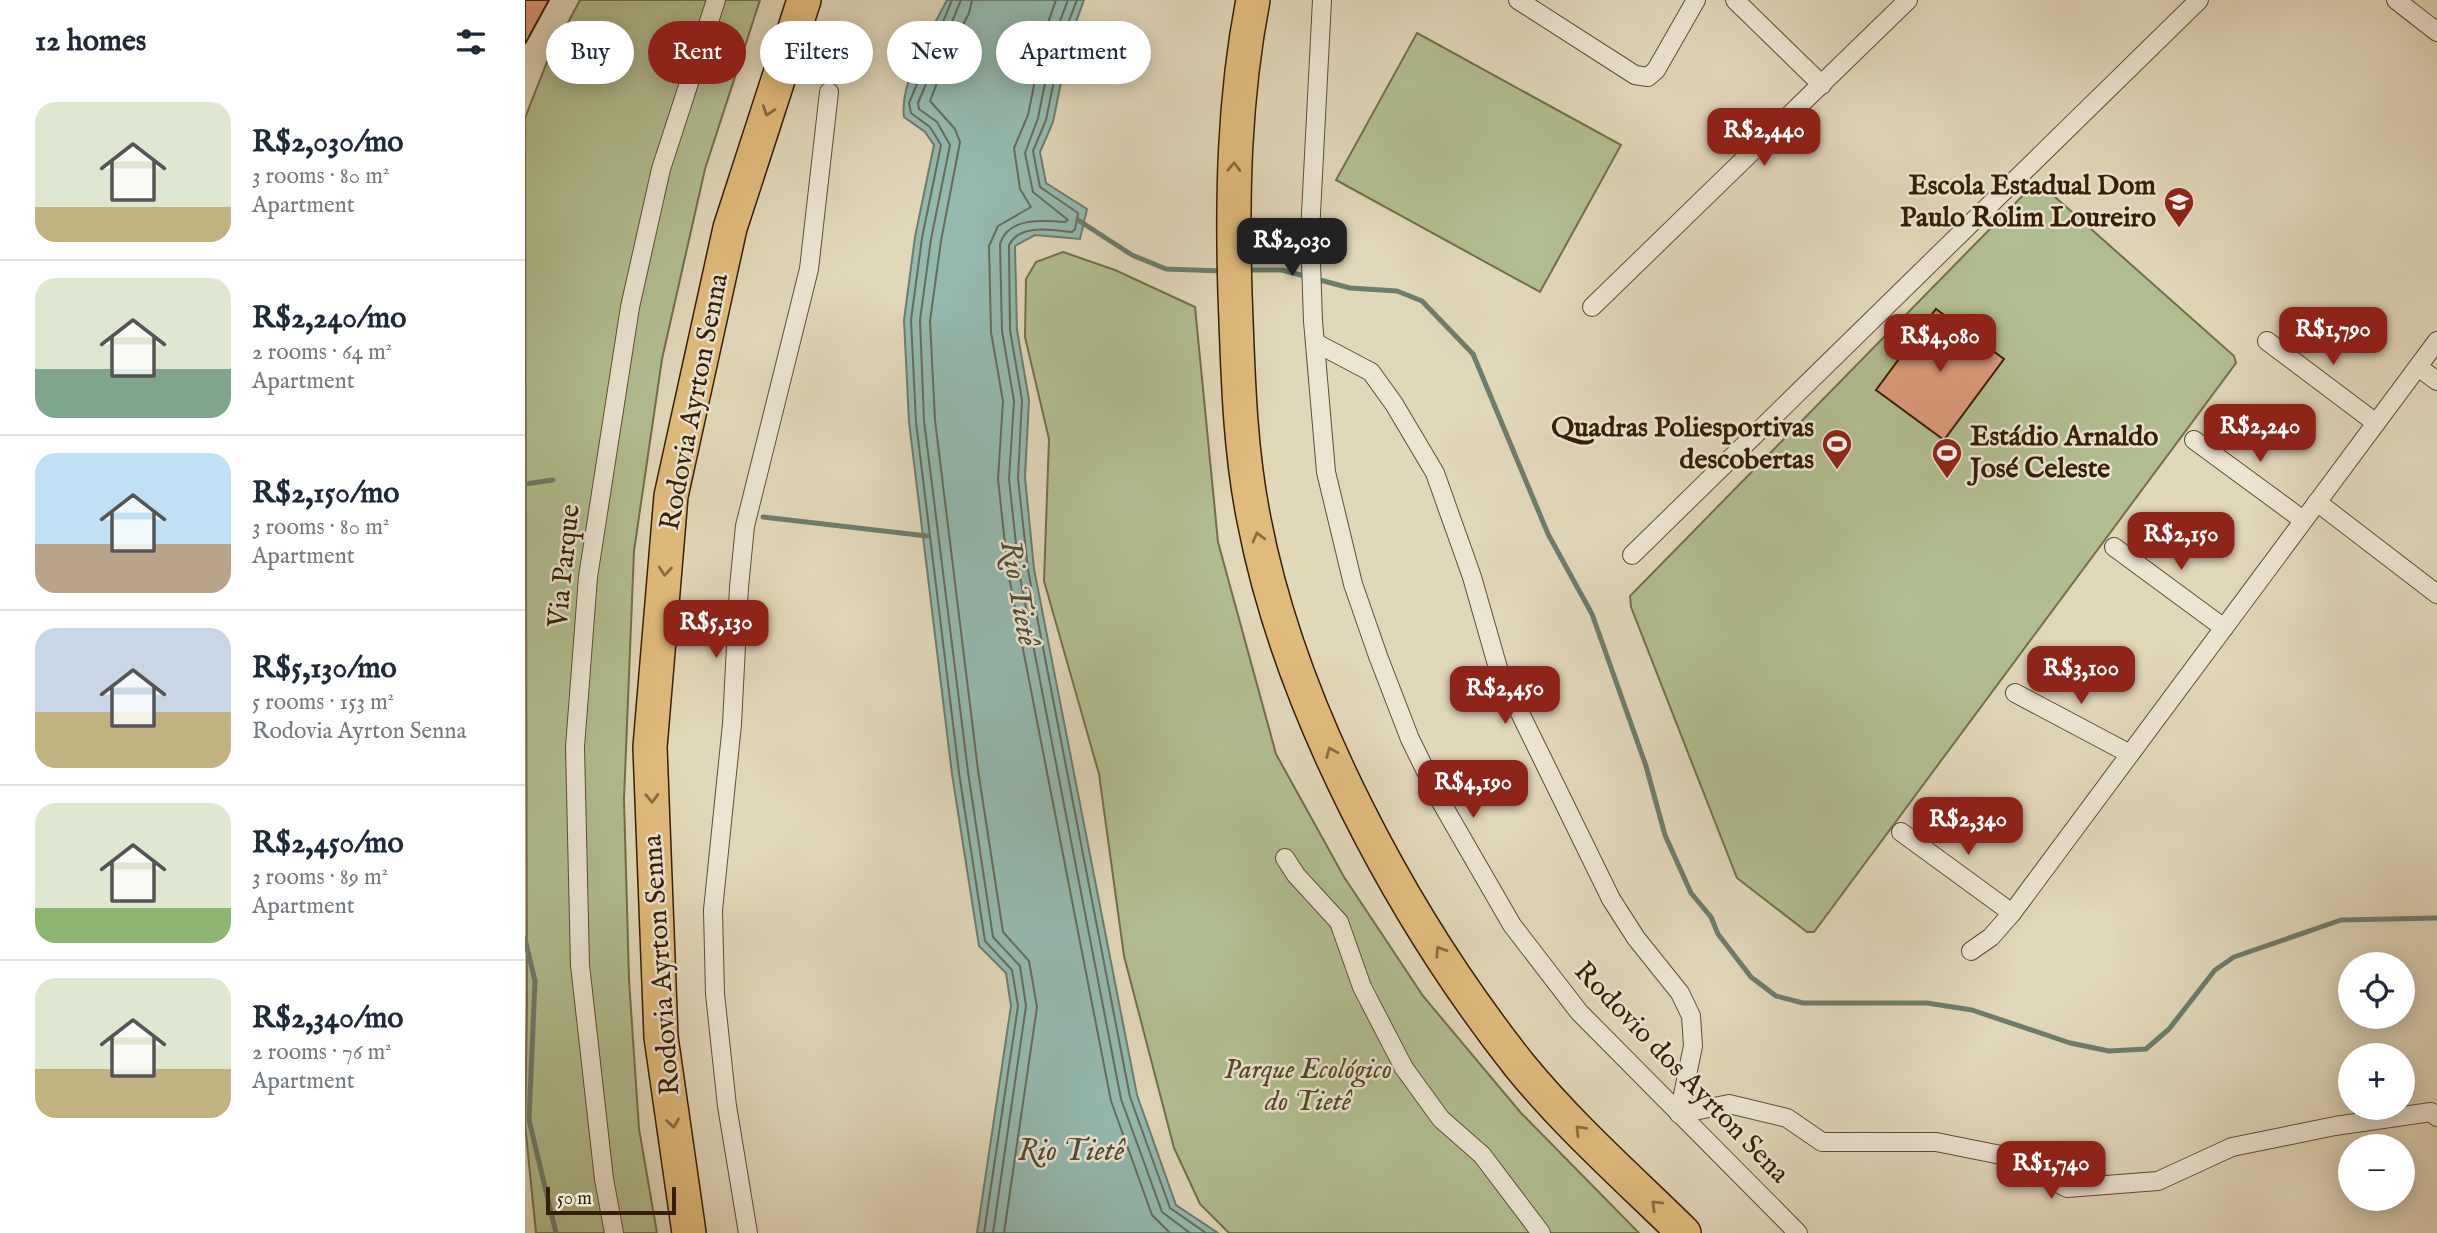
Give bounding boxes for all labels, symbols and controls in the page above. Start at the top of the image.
chip: Buy [546,21,634,84]
chip: Rent [648,21,746,84]
chip: Filters [760,21,873,84]
chip: New [887,21,982,84]
chip: Apartment [996,21,1151,84]
text: 12 homes [35,23,146,61]
icon: filters [452,23,490,61]
one-way arrow [762,105,776,117]
pin: R$2,440 [1699,108,1829,168]
text: R$2,440 [1723,116,1805,145]
text: R$2,030/mo [252,124,403,162]
icon: home [91,130,175,214]
one-way arrow [1226,161,1242,171]
text: 3 rooms · 80 m² [252,162,389,191]
place label: Escola Estadual Dom Paulo Rolim Loureiro [1900,169,2156,236]
school or university icon: Escola Estadual Dom Paulo Rolim Loureiro [2162,185,2196,229]
text: Apartment [252,191,355,220]
pin: R$2,030 [1227,218,1357,278]
text: R$2,030 [1253,226,1331,255]
street label: Rodovia Ayrton Senna [653,270,737,534]
text: R$2,240/mo [252,300,406,338]
icon: home [91,306,175,390]
pin: R$1,790 [2268,308,2398,367]
pin: R$4,080 [1875,314,2005,374]
text: R$1,790 [2295,315,2371,344]
text: R$4,080 [1900,322,1980,351]
text: 2 rooms · 64 m² [252,338,392,367]
text: Apartment [252,367,355,396]
pin: R$2,240 [2195,405,2325,464]
place label: Quadras Poliesportivas descobertas [1551,411,1814,478]
text: R$2,240 [2220,412,2300,441]
place label: Estádio Arnaldo José Celeste [1966,420,2158,487]
sports icon: Quadras Poliesportivas descobertas [1820,427,1854,471]
sports icon: Estádio Arnaldo José Celeste [1930,436,1964,480]
text: R$2,150/mo [252,475,399,513]
icon: home [91,481,175,565]
street label: Via Parque [541,503,589,630]
pin: R$2,150 [2116,512,2246,572]
text: 3 rooms · 80 m² [252,513,389,542]
text: R$2,150 [2143,520,2219,549]
one-way arrow [1252,531,1266,543]
water label: Rio Tietê [990,537,1046,651]
text: Apartment [252,542,355,571]
one-way arrow [658,566,673,577]
pin: R$5,130 [651,600,781,660]
text: R$5,130 [679,608,753,637]
pin: R$3,100 [2016,646,2146,706]
text: R$5,130/mo [252,650,397,688]
text: R$3,100 [2043,654,2119,683]
icon: home [91,656,175,740]
pin: R$2,450 [1440,666,1570,726]
text: R$2,450 [1466,674,1544,703]
text: 5 rooms · 153 m² [252,688,394,717]
text: Rodovia Ayrton Senna [252,717,467,746]
one-way arrow [1325,746,1339,759]
pin: R$4,190 [1408,760,1538,820]
text: R$4,190 [1434,768,1512,797]
one-way arrow [644,793,660,804]
pin: R$2,340 [1903,798,2033,857]
text: R$2,340 [1929,805,2007,834]
text: R$2,450/mo [252,825,404,863]
icon: home [91,831,175,915]
street label: Rodovia Ayrton Senna [635,833,689,1096]
text: 3 rooms · 89 m² [252,863,388,892]
text: Apartment [252,892,355,921]
one-way arrow [1436,946,1448,959]
map controls [2338,952,2415,1211]
button: locate [2338,952,2415,1029]
street label: Rodovio dos Ayrton Sena [1566,955,1797,1192]
text: R$2,340/mo [252,1000,403,1038]
icon: home [91,1006,175,1090]
text: 2 rooms · 76 m² [252,1038,392,1067]
button: + [2338,1043,2415,1120]
park label: Parque Ecológico do Tietê [1224,1053,1392,1120]
text: Apartment [252,1067,355,1096]
one-way arrow [665,1117,680,1129]
one-way arrow [1575,1125,1588,1138]
water label: Rio Tietê [1018,1133,1126,1171]
button: − [2338,1134,2415,1211]
pin: R$1,740 [1986,1142,2116,1201]
text: R$1,740 [2013,1149,2089,1178]
scale bar [546,1184,675,1216]
text: 50 m [557,1187,592,1211]
one-way arrow [1651,1201,1664,1214]

